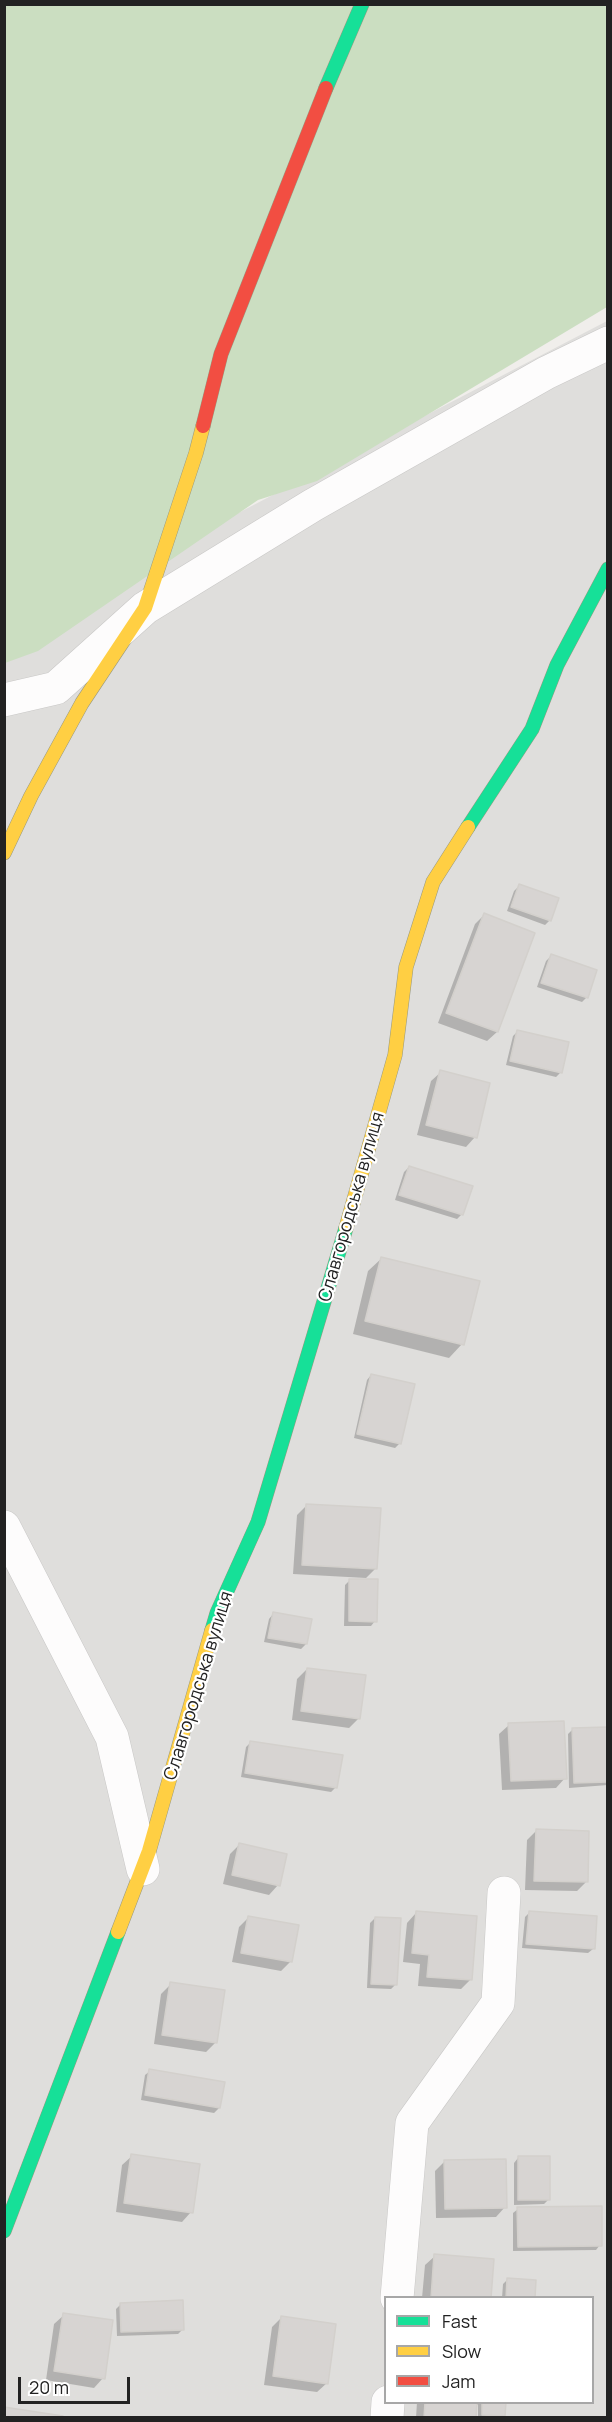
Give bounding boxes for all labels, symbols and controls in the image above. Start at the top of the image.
street label: Славгородська вулиця [315,1110,389,1304]
street label: Славгородська вулиця [160,1589,238,1783]
legend [384,2296,594,2404]
text: Fast [442,2309,477,2333]
text: Slow [442,2339,481,2363]
scale bar [21,2365,134,2403]
text: Jam [442,2369,476,2393]
text: 20 m [29,2375,69,2399]

